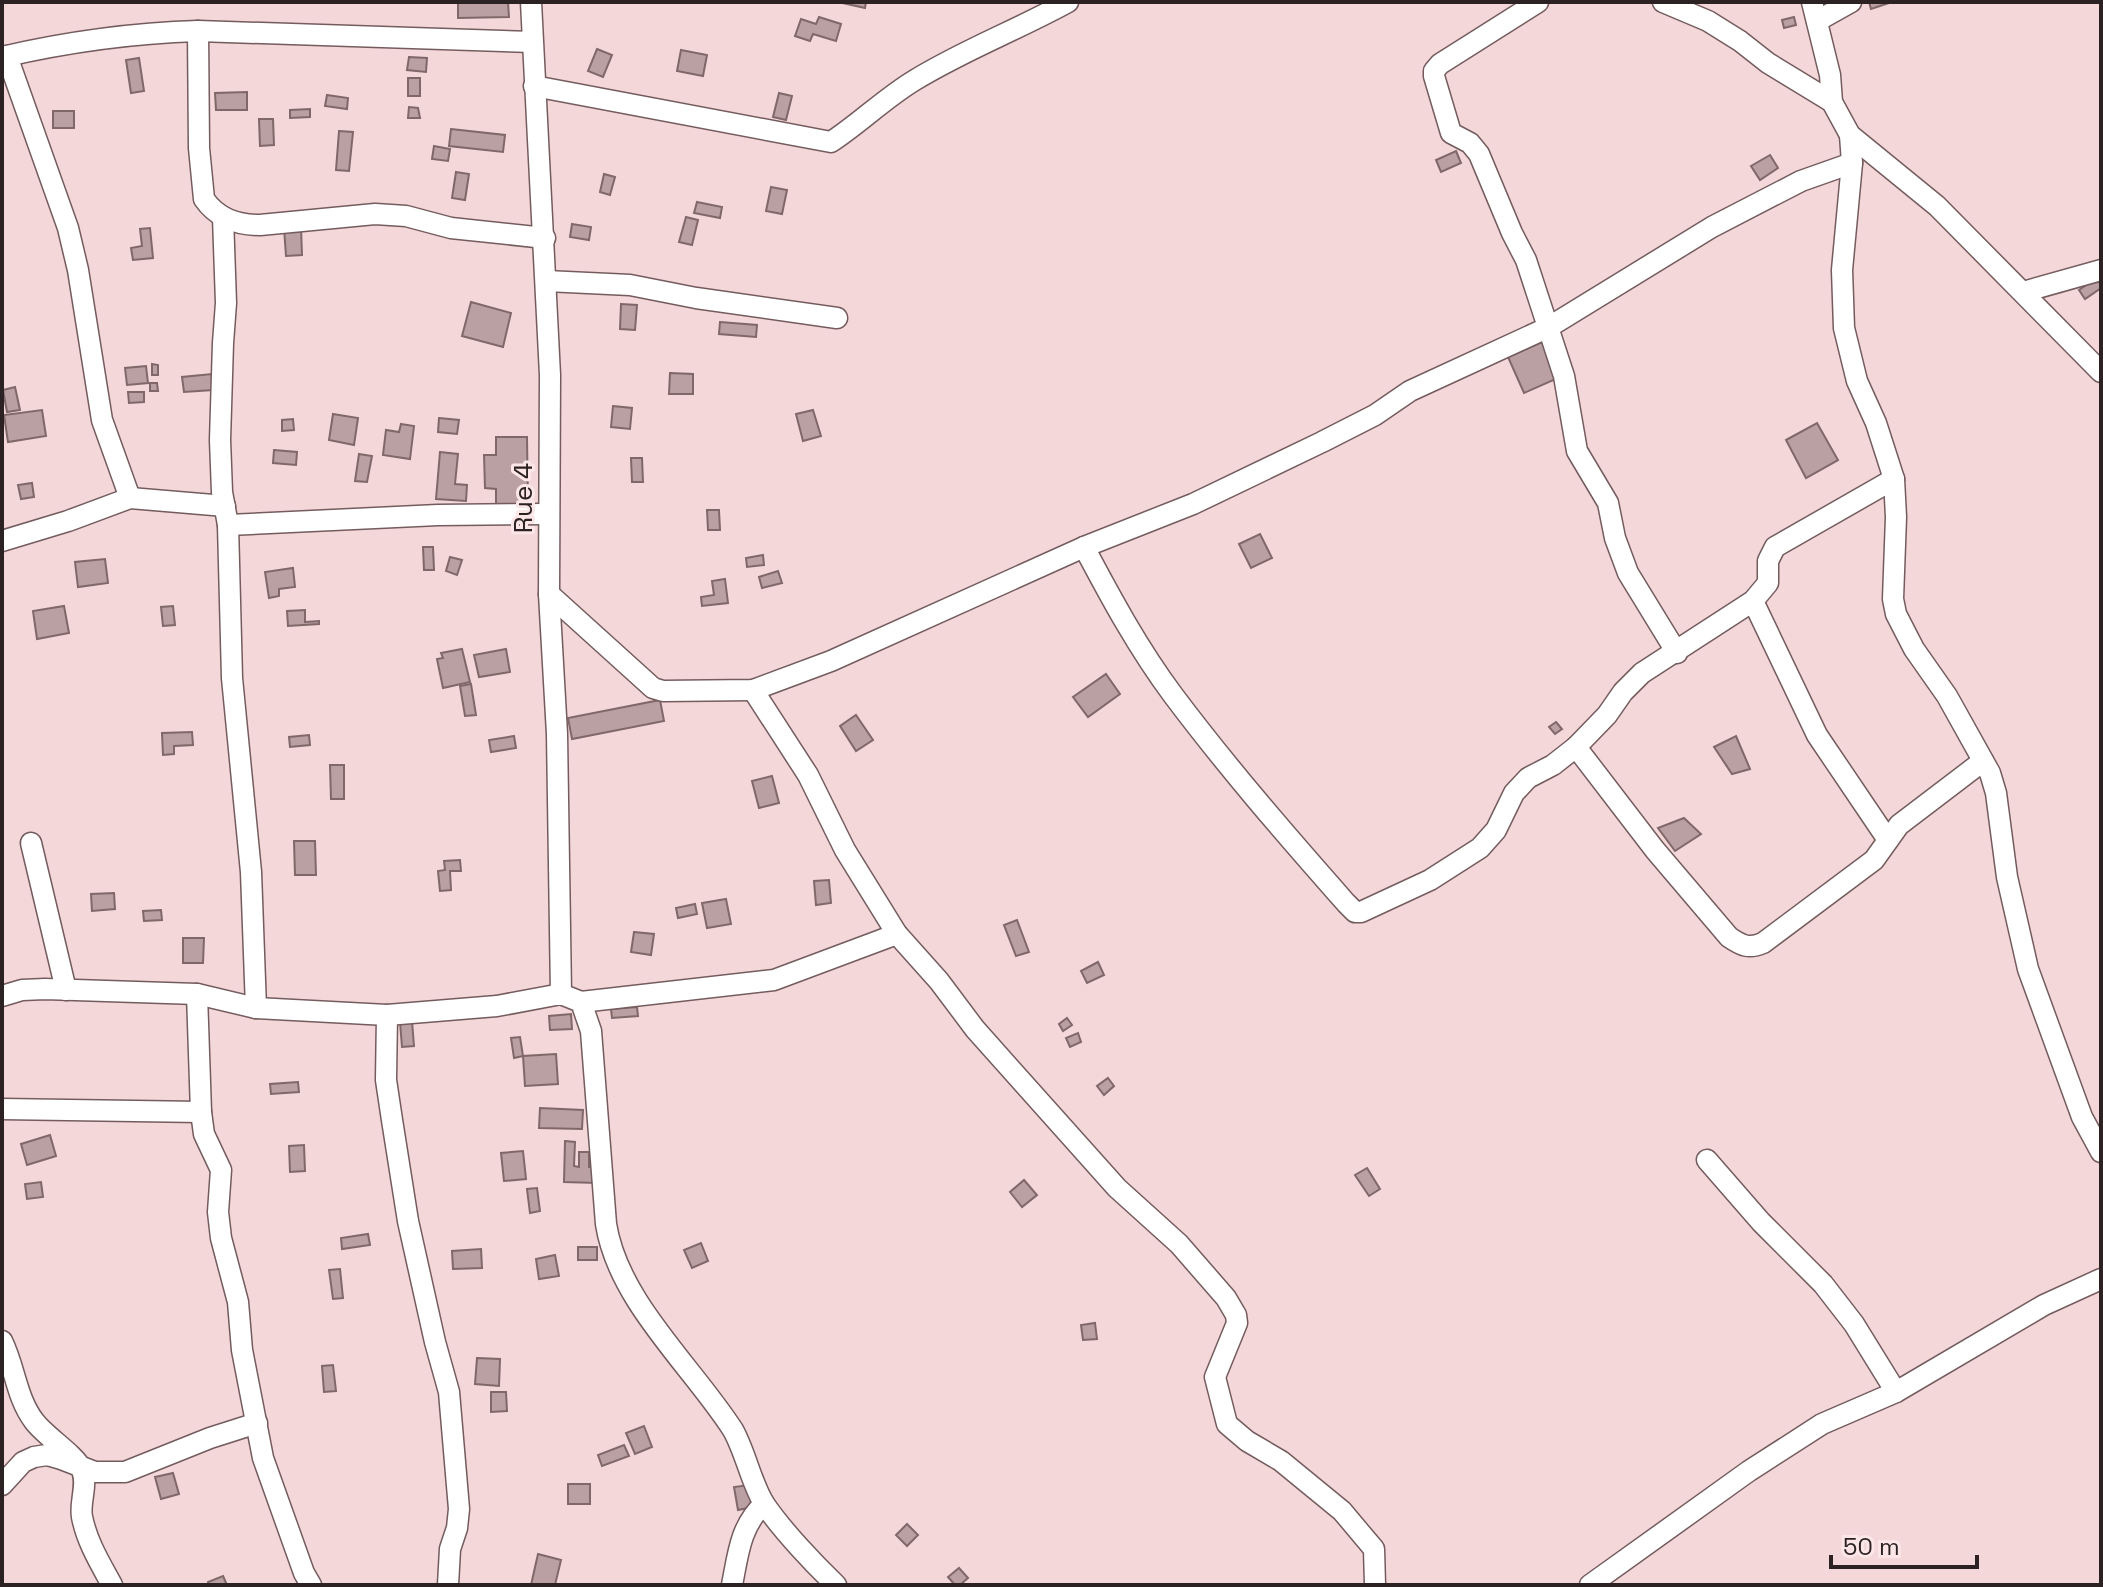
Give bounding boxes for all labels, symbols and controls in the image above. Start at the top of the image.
street label: Rue 4 [506,463,540,533]
scale bar [1831,1519,1977,1569]
text: 50 m [1843,1531,1900,1562]

